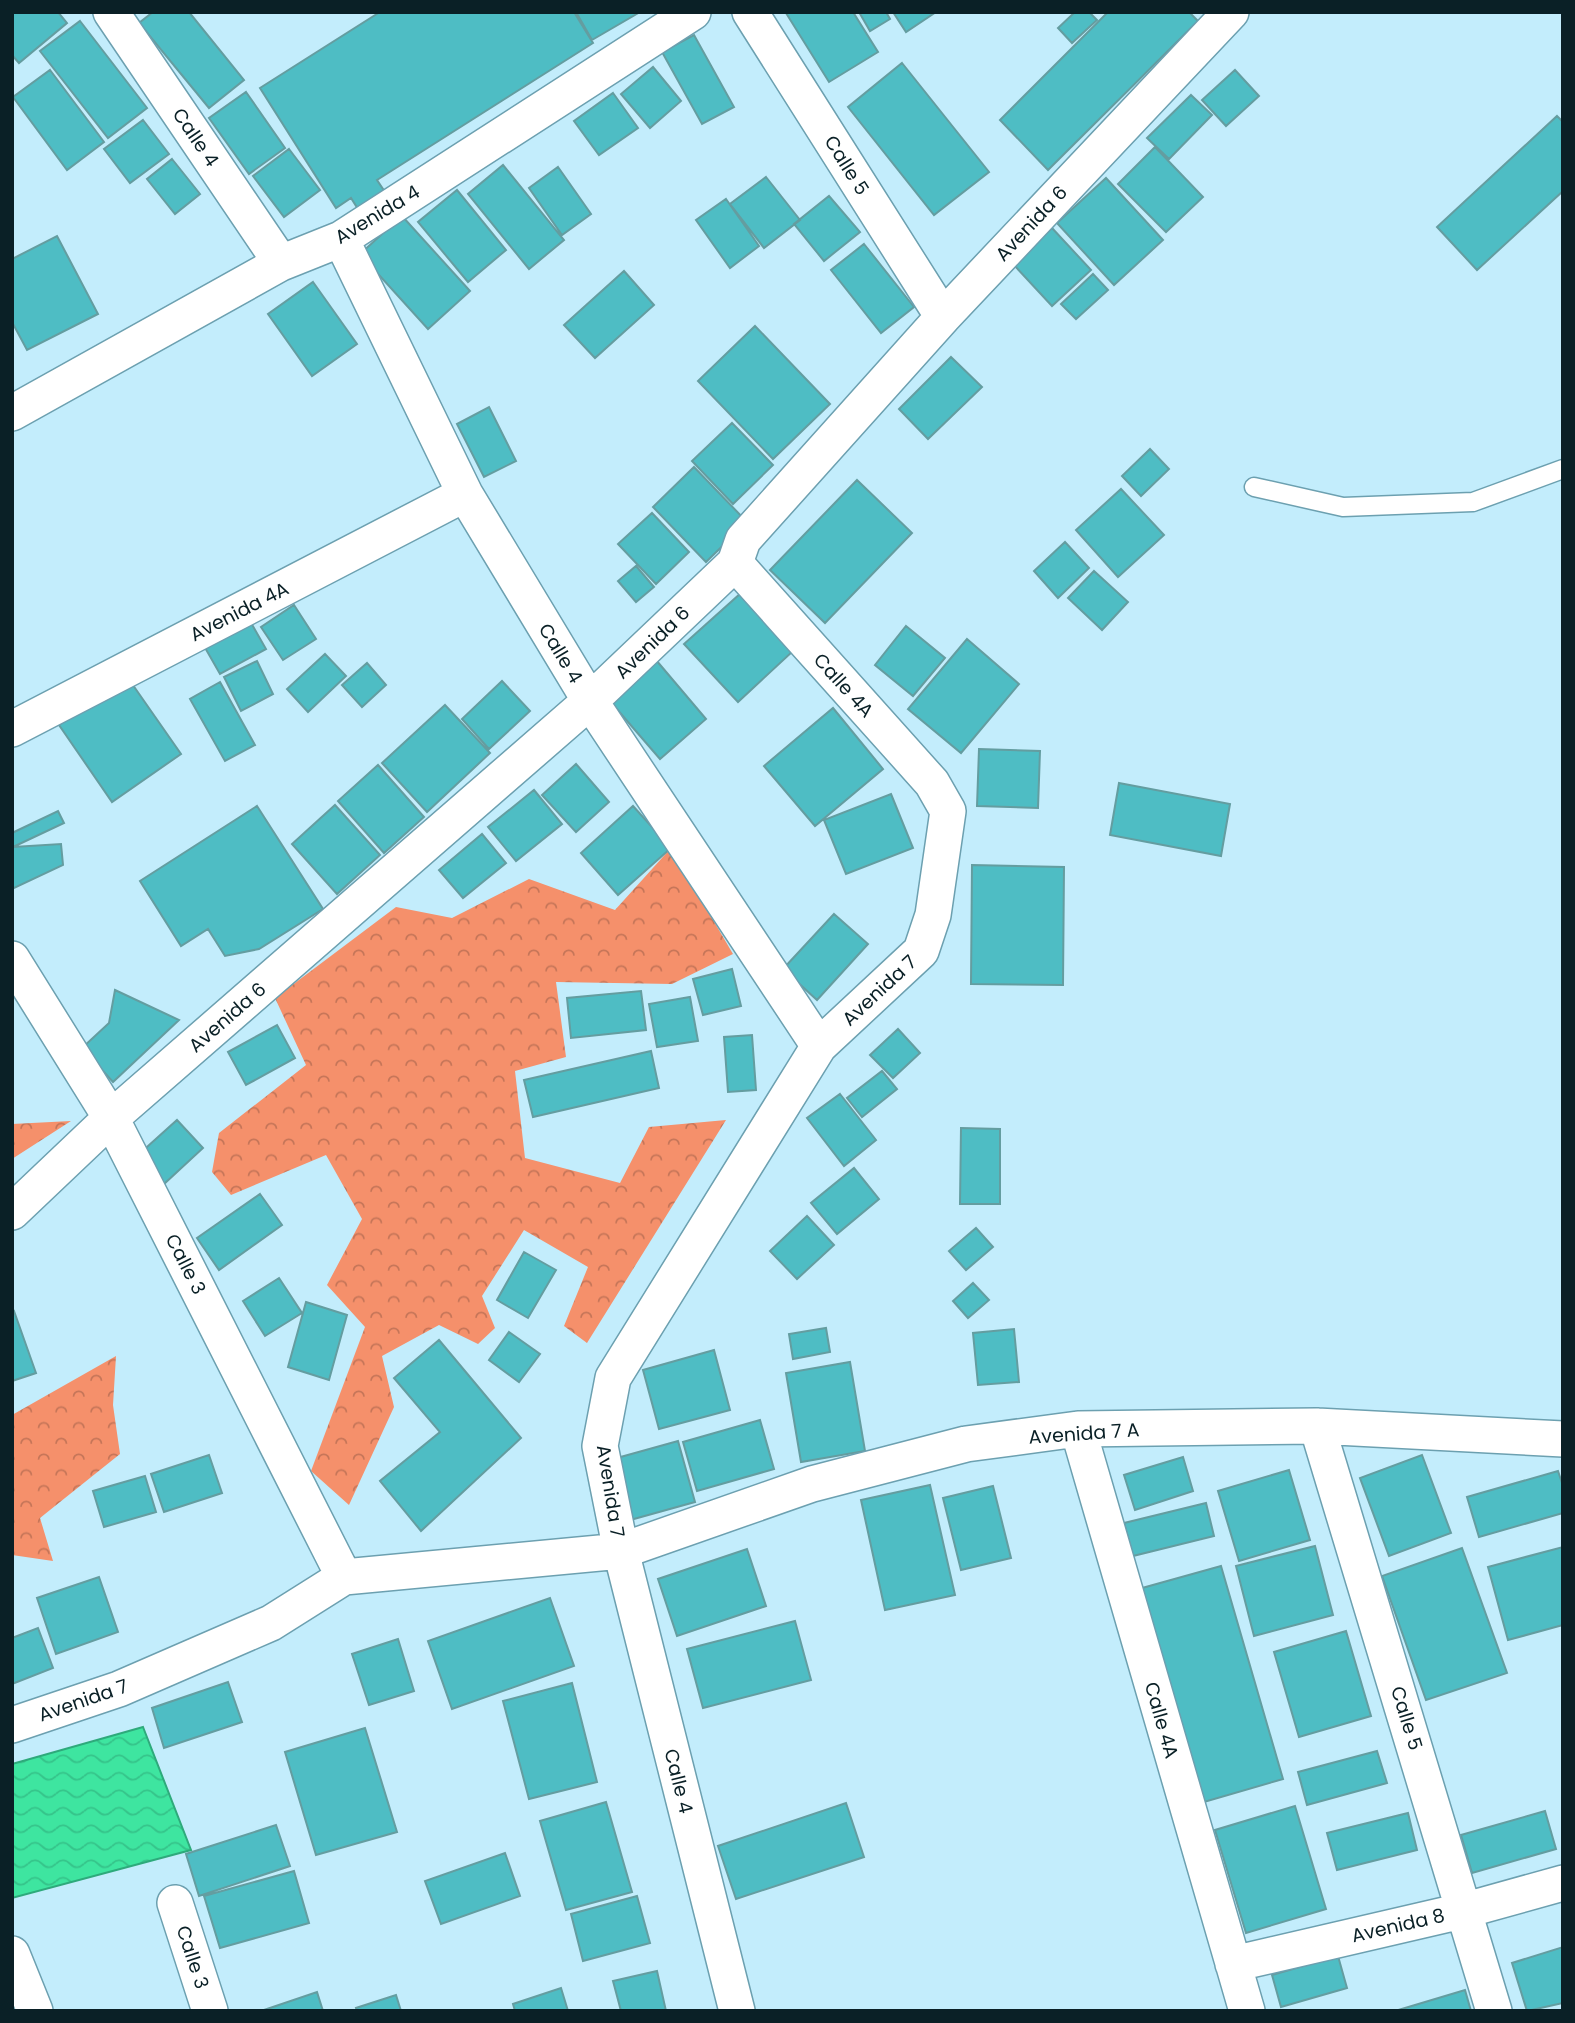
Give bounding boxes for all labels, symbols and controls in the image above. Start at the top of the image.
street label: Calle 4 [166,103,225,172]
street label: Calle 5 [818,130,875,200]
street label: Avenida 4 [330,178,425,250]
street label: Avenida 6 [989,179,1074,267]
street label: Avenida 4A [185,575,293,648]
street label: Avenida 6 [609,600,696,685]
street label: Calle 4 [532,618,589,688]
street label: Calle 4A [807,647,880,724]
street label: Avenida 7 [836,949,923,1032]
street label: Avenida 6 [183,976,272,1059]
street label: Calle 3 [159,1229,212,1299]
street label: Avenida 7 A [1028,1416,1141,1451]
street label: Avenida 7 [590,1443,631,1539]
street label: Avenida 7 [35,1673,132,1728]
street label: Calle 4A [1138,1679,1185,1762]
street label: Calle 5 [1384,1683,1429,1753]
street label: Calle 4 [657,1746,700,1816]
street label: Avenida 8 [1349,1902,1447,1949]
street label: Calle 3 [170,1922,215,1992]

